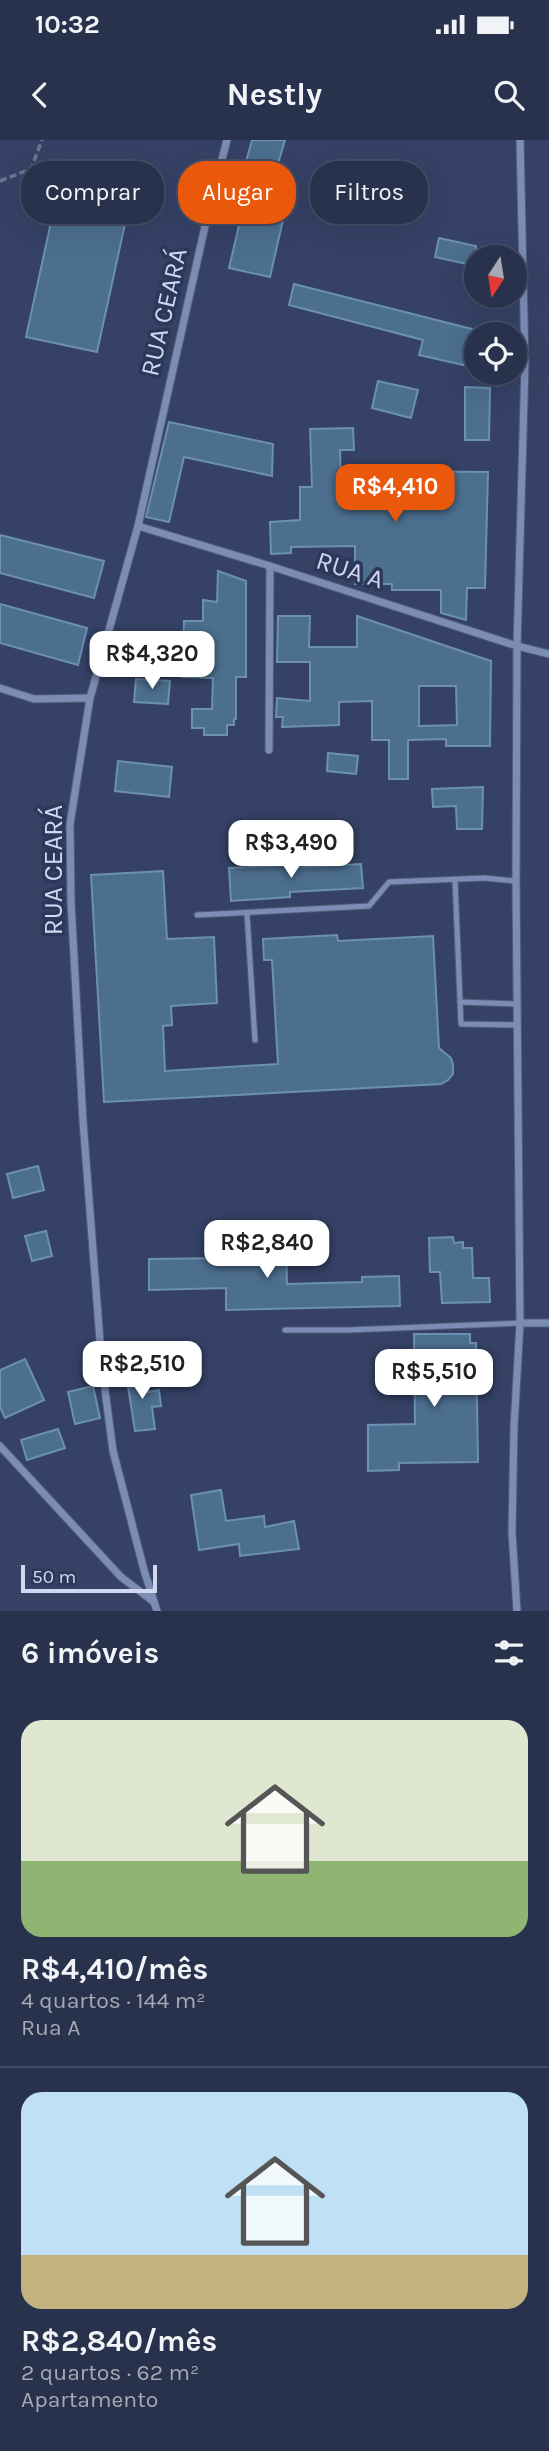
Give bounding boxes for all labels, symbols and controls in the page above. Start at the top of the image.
text: 10:32 [35,9,100,40]
icon: back [21,76,59,114]
text: Nestly [227,76,322,113]
icon: search [490,76,528,114]
chip: Comprar [21,161,164,224]
chip: Alugar [178,161,296,224]
chip: Filtros [310,161,428,224]
street label: RUA CEARÁ [133,245,194,379]
north arrow [464,245,527,308]
map controls [464,245,527,385]
button: locate [464,322,527,385]
pin: R$4,410 [330,464,460,524]
text: R$4,410 [352,473,438,500]
street label: RUA A [312,545,388,595]
pin: R$4,320 [87,631,217,691]
text: R$4,320 [106,640,198,667]
street label: RUA CEARÁ [37,805,69,935]
pin: R$3,490 [226,820,356,880]
text: R$3,490 [244,829,338,856]
pin: R$2,840 [202,1220,332,1280]
text: R$2,840 [220,1229,314,1256]
pin: R$2,510 [77,1342,207,1401]
text: R$2,510 [99,1350,185,1377]
pin: R$5,510 [369,1350,499,1409]
text: R$5,510 [391,1358,477,1385]
scale bar [21,1562,158,1594]
text: 50 m [32,1566,76,1588]
icon: filters [490,1634,528,1672]
text: 6 imóveis [21,1635,159,1671]
icon: home [212,1766,338,1892]
text: R$4,410/mês [21,1951,208,1987]
text: 4 quartos · 144 m² [21,1987,205,2014]
text: Rua A [21,2014,80,2041]
icon: home [212,2138,338,2264]
text: R$2,840/mês [21,2323,217,2359]
text: 2 quartos · 62 m² [21,2359,199,2386]
text: Apartamento [21,2386,158,2413]

